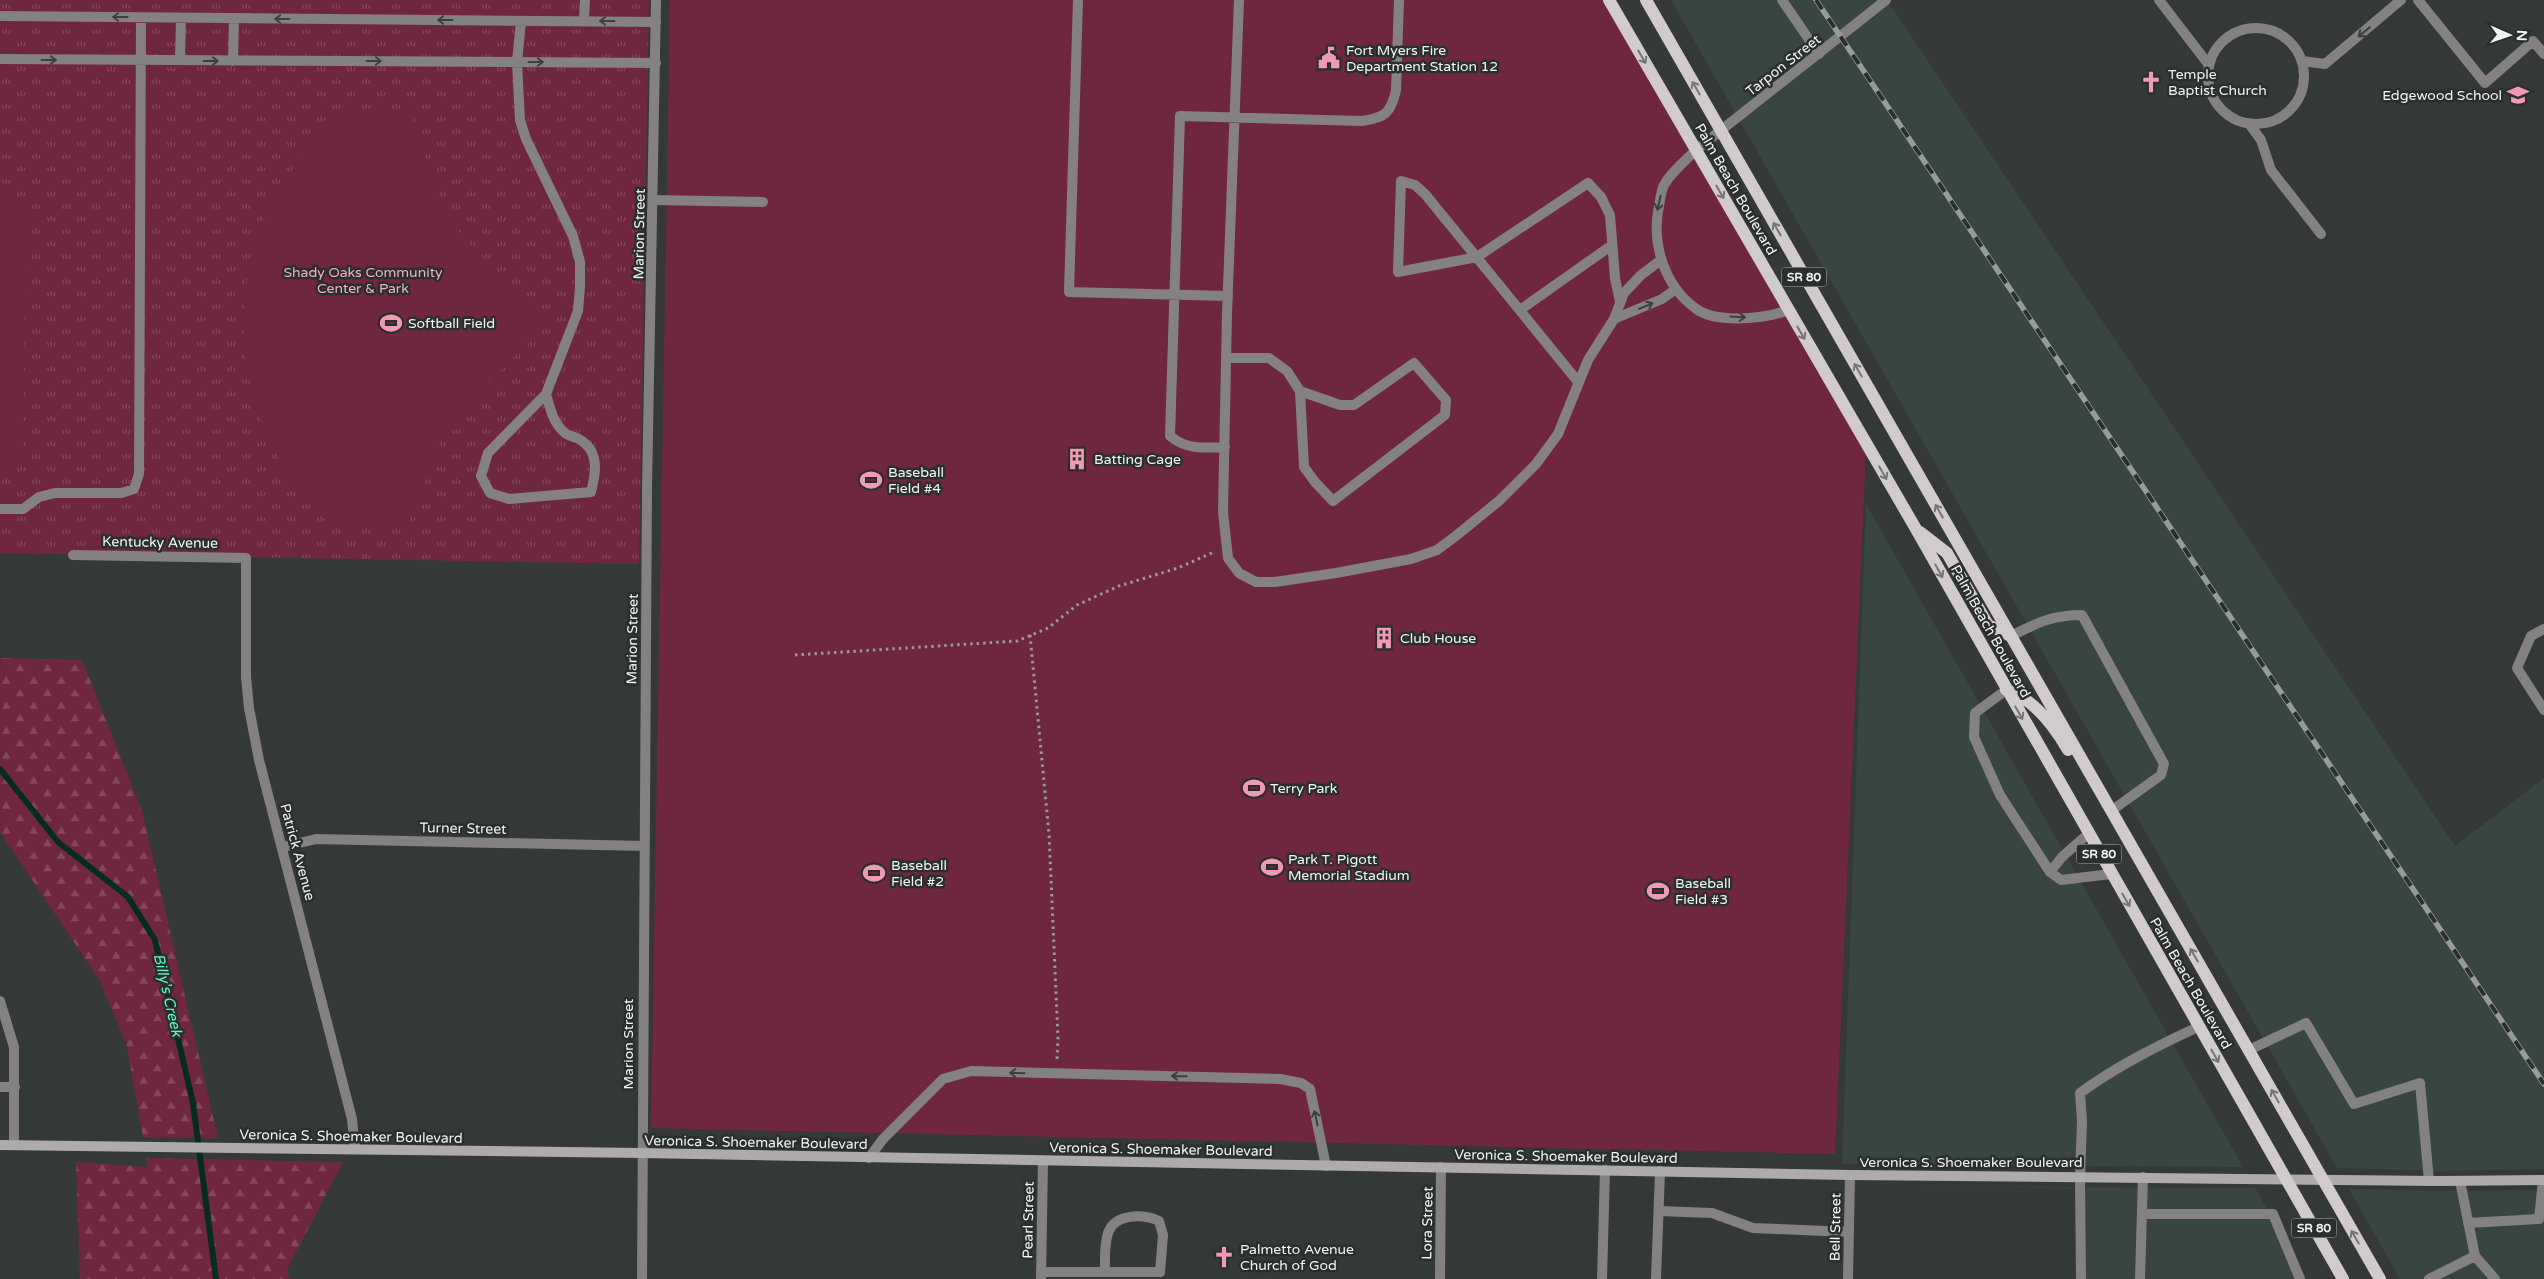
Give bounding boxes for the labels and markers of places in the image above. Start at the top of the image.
place label: Fort Myers Fire Department Station 12 [1346,42,1498,75]
public building icon: Fort Myers Fire Department Station 12 [1316,45,1342,71]
place label: Temple Baptist Church [2168,66,2267,99]
church icon: Temple Baptist Church [2138,69,2164,95]
school or university icon: Edgewood School [2505,82,2531,108]
place label: Edgewood School [2382,87,2502,104]
sports icon: Softball Field [378,310,404,336]
place label: Softball Field [408,315,495,332]
building icon: Batting Cage [1064,446,1090,472]
place label: Batting Cage [1094,451,1181,468]
place label: Baseball Field #4 [888,464,944,497]
sports icon: Baseball Field #4 [858,467,884,493]
building icon: Club House [1371,625,1397,651]
place label: Club House [1400,630,1476,647]
sports icon: Terry Park [1241,775,1267,801]
place label: Terry Park [1270,780,1338,797]
place label: Park T. Pigott Memorial Stadium [1288,851,1410,884]
sports icon: Park T. Pigott Memorial Stadium [1259,854,1285,880]
place label: Baseball Field #2 [891,857,947,890]
sports icon: Baseball Field #2 [861,860,887,886]
place label: Baseball Field #3 [1675,875,1731,908]
sports icon: Baseball Field #3 [1645,878,1671,904]
place label: Palmetto Avenue Church of God [1240,1241,1354,1274]
church icon: Palmetto Avenue Church of God [1211,1244,1237,1270]

